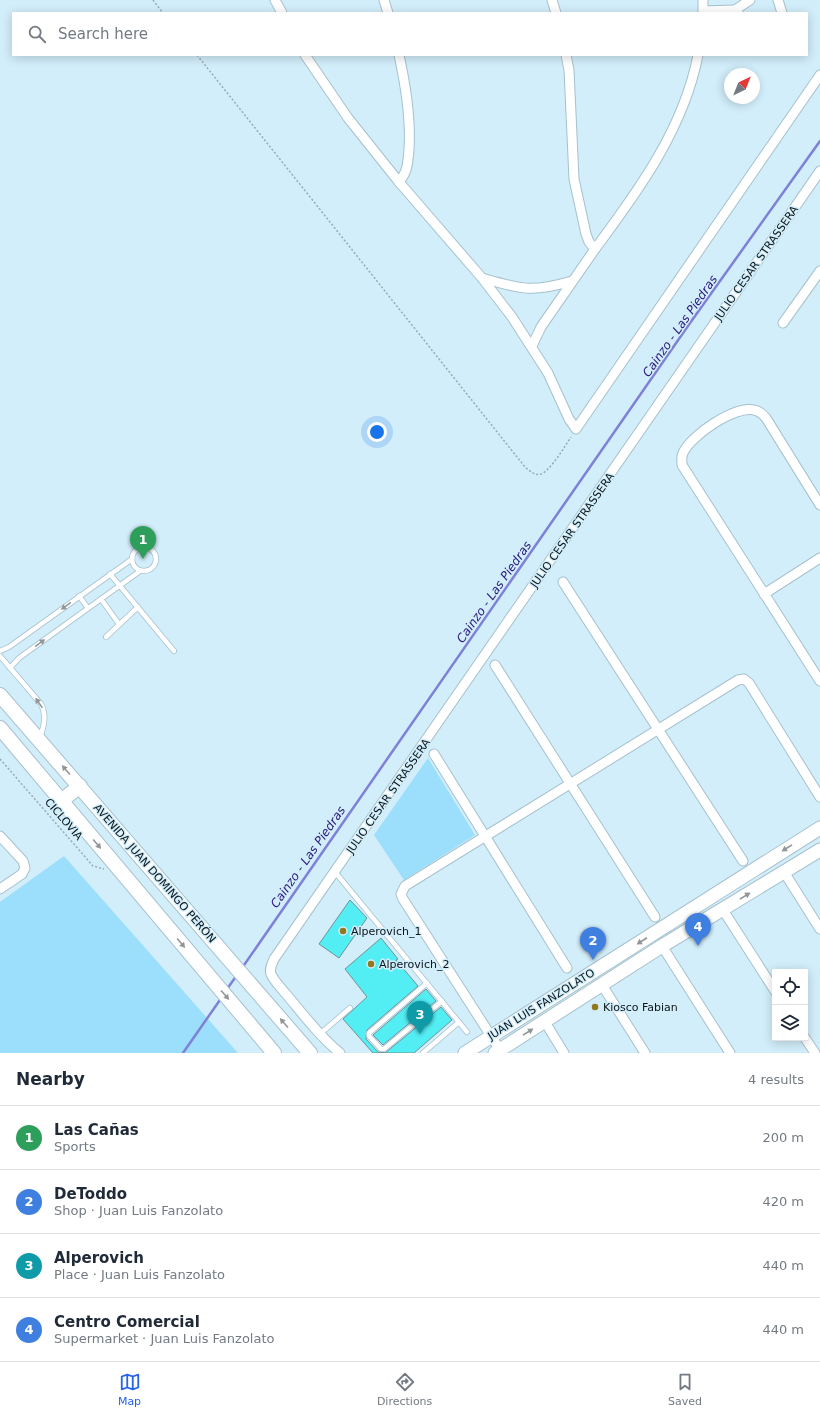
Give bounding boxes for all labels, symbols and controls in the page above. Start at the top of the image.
search box [12,12,808,56]
icon: search [26,23,48,45]
text: Search here [58,25,148,43]
north arrow [724,68,760,104]
street label: JULIO CESAR STRASSERA [711,203,801,324]
water label: Cainzo - Las Piedras [640,273,720,379]
your location [367,422,387,442]
street label: JULIO CESAR STRASSERA [527,470,617,591]
pin: 1 [130,526,156,559]
water label: Cainzo - Las Piedras [454,539,534,645]
one-way arrow [61,602,71,610]
one-way arrow [35,639,45,647]
one-way arrow [35,697,43,708]
street label: JULIO CESAR STRASSERA [343,736,433,857]
one-way arrow [62,765,71,774]
street label: CICLOVIA [42,796,86,843]
street label: AVENIDA JUAN DOMINGO PERÓN [91,801,218,945]
water label: Cainzo - Las Piedras [268,804,348,910]
one-way arrow [92,838,101,849]
one-way arrow [781,845,793,852]
one-way arrow [740,892,750,900]
pin: 4 [685,913,711,946]
place label: Alperovich_1 [351,925,421,938]
marker: Alperovich_1 [338,926,348,936]
pin: 2 [580,927,606,960]
one-way arrow [636,937,647,944]
one-way arrow [176,938,185,948]
place label: Alperovich_2 [379,958,449,971]
marker: Alperovich_2 [366,959,376,969]
street label: JUAN LUIS FANZOLATO [485,966,597,1043]
map controls [772,969,808,1041]
button: locate [772,969,808,1005]
one-way arrow [220,990,229,1000]
pin: 3 [407,1001,433,1034]
place label: Kiosco Fabian [603,1001,678,1014]
marker: Kiosco Fabian [590,1002,600,1012]
button: layers [772,1005,808,1041]
one-way arrow [280,1018,289,1029]
one-way arrow [523,1029,534,1036]
text: Nearby [16,1069,85,1089]
text: 4 results [748,1072,804,1087]
text: Las Cañas [54,1121,139,1139]
text: 1 [24,1130,34,1145]
text: 200 m [762,1130,804,1145]
text: Sports [54,1139,96,1154]
text: DeToddo [54,1185,127,1203]
text: 2 [24,1194,34,1209]
text: 420 m [762,1194,804,1209]
text: Shop · Juan Luis Fanzolato [54,1203,223,1218]
text: Alperovich [54,1249,144,1267]
text: 3 [24,1258,34,1273]
text: 440 m [762,1258,804,1273]
text: Place · Juan Luis Fanzolato [54,1267,225,1282]
text: Centro Comercial [54,1313,200,1331]
text: 4 [24,1322,34,1337]
text: 440 m [762,1322,804,1337]
text: Supermarket · Juan Luis Fanzolato [54,1331,274,1346]
tab: Map [118,1371,141,1408]
tab: Directions [377,1371,432,1408]
tab: Saved [668,1371,702,1408]

